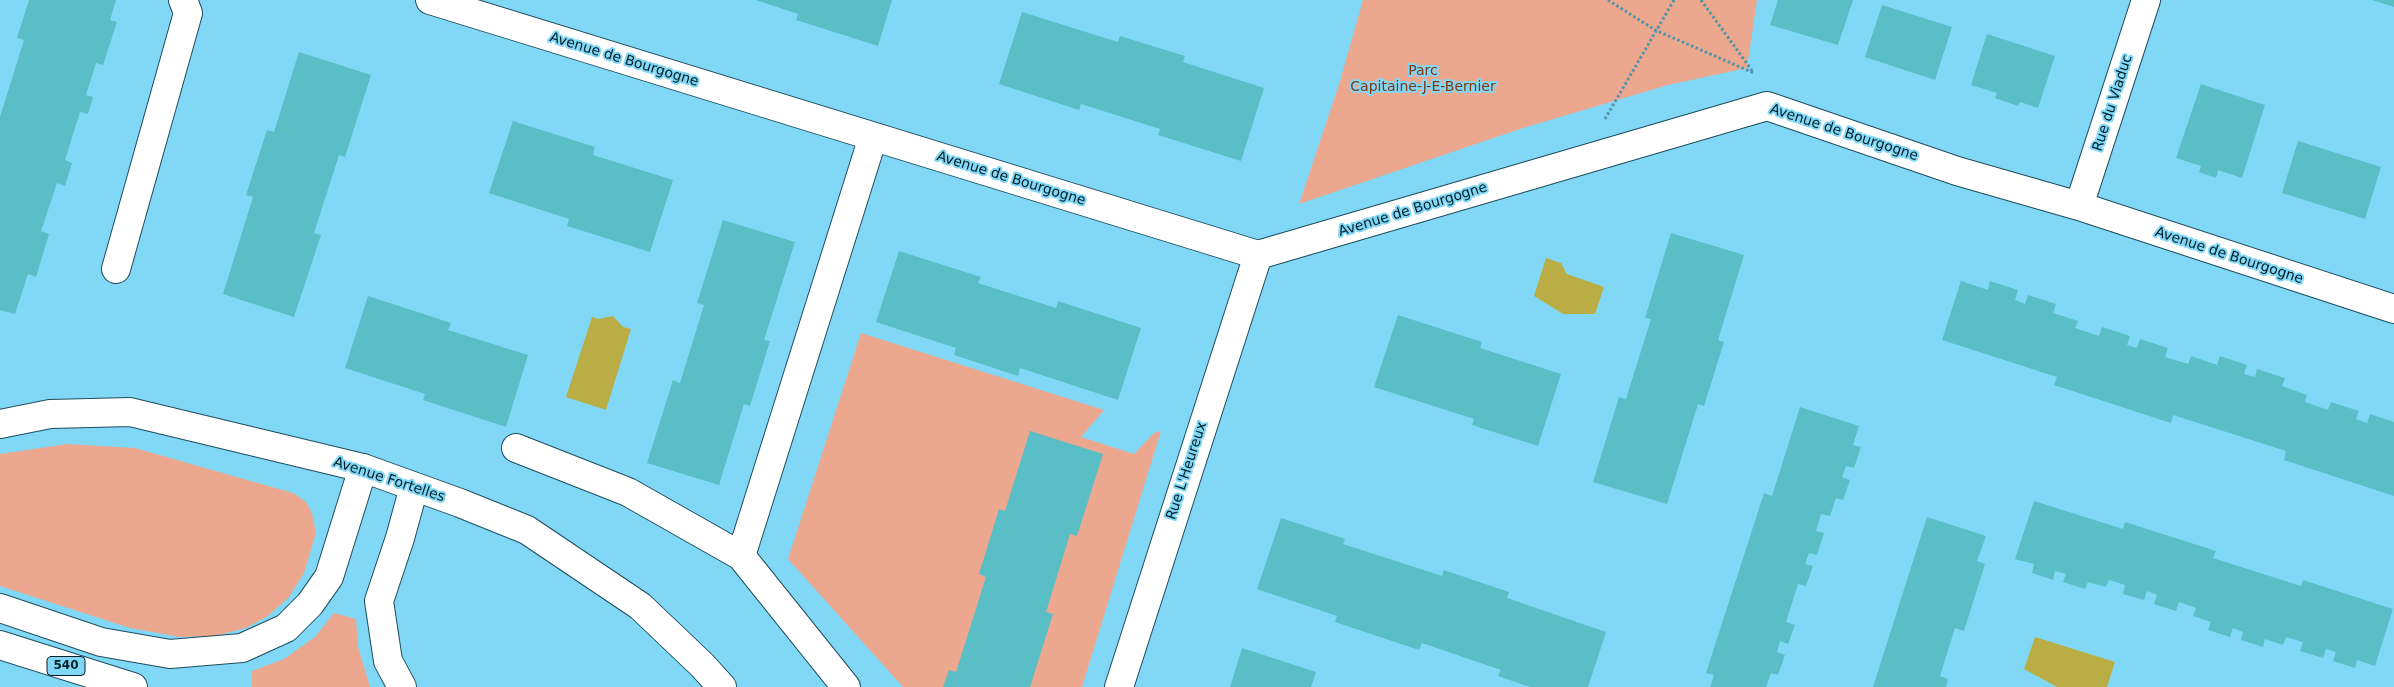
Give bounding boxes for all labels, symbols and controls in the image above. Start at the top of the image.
street label: Avenue de Bourgogne [548,29,700,91]
street label: Rue du Viaduc [2089,53,2137,153]
park label: Parc Capitaine-J-E-Bernier [1350,63,1496,95]
street label: Avenue de Bourgogne [1768,101,1920,165]
street label: Avenue de Bourgogne [935,148,1087,210]
street label: Avenue de Bourgogne [1337,179,1489,241]
street label: Avenue de Bourgogne [2153,224,2305,288]
street label: Rue L'Heureux [1163,420,1211,522]
street label: Avenue Fortelles [331,454,447,506]
road number: 540 [47,656,85,676]

